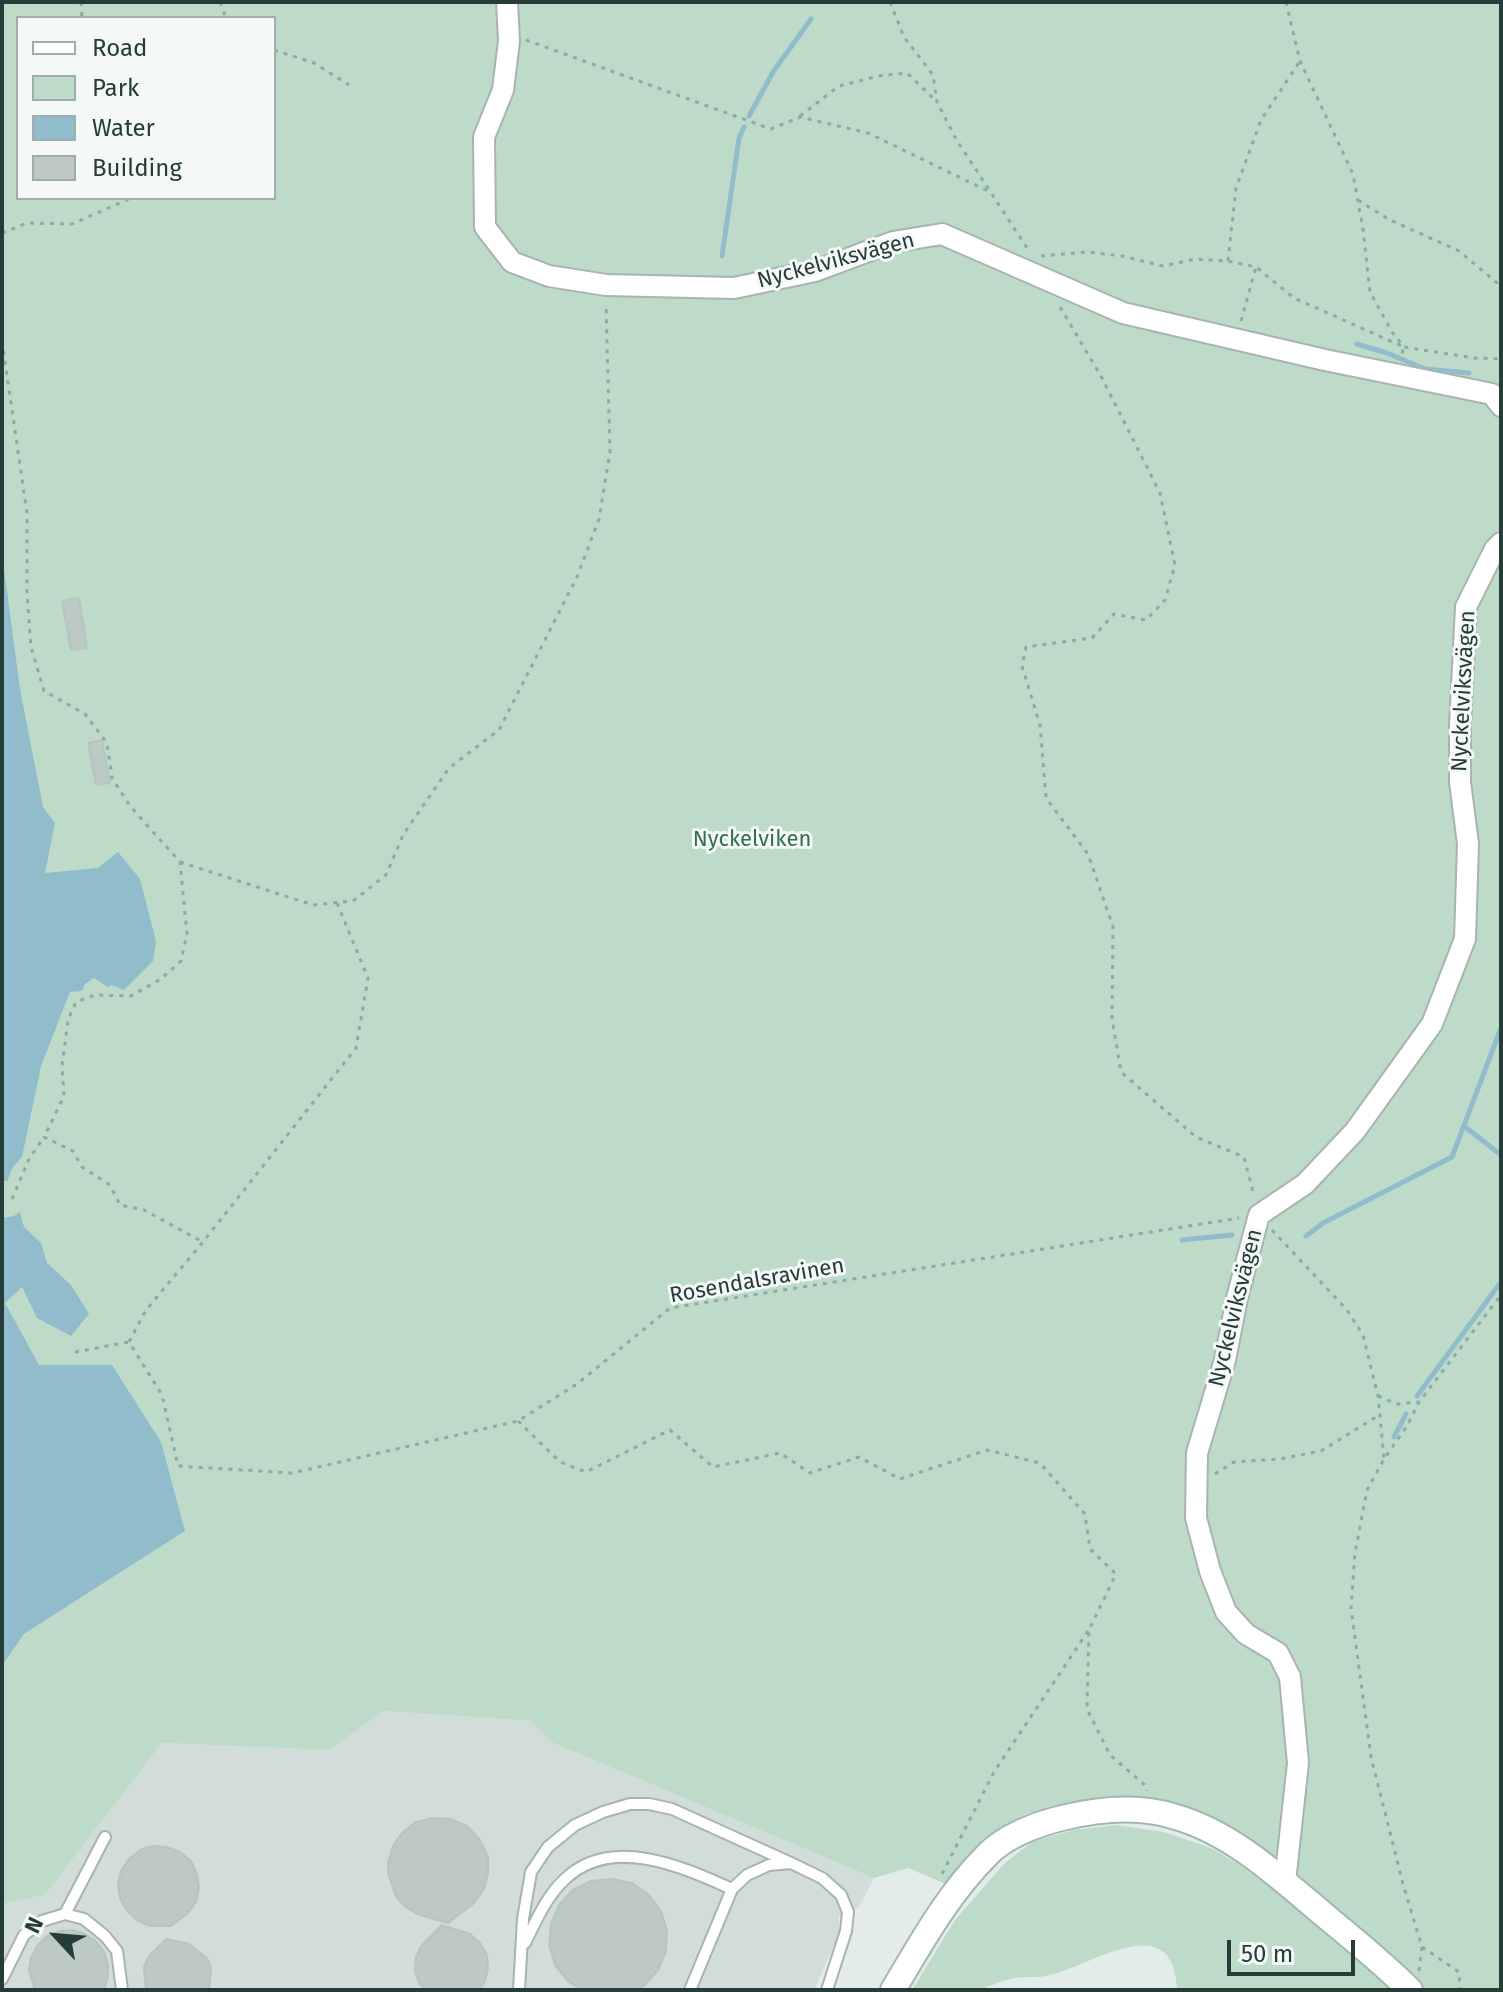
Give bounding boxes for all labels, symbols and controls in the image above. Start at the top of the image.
legend [16,16,276,200]
text: Road [92,34,147,62]
text: Park [92,74,139,102]
text: Water [92,114,155,142]
text: Building [92,154,182,182]
street label: Nyckelviksvägen [754,227,918,295]
street label: Nyckelviksvägen [1447,610,1481,772]
park label: Nyckelviken [693,827,811,853]
street label: Nyckelviksvägen [1204,1226,1268,1390]
street label: Rosendalsravinen [668,1253,846,1309]
north arrow [16,1896,96,1976]
text: N [19,1913,49,1938]
scale bar [1231,1924,1359,1974]
text: 50 m [1241,1940,1293,1968]

